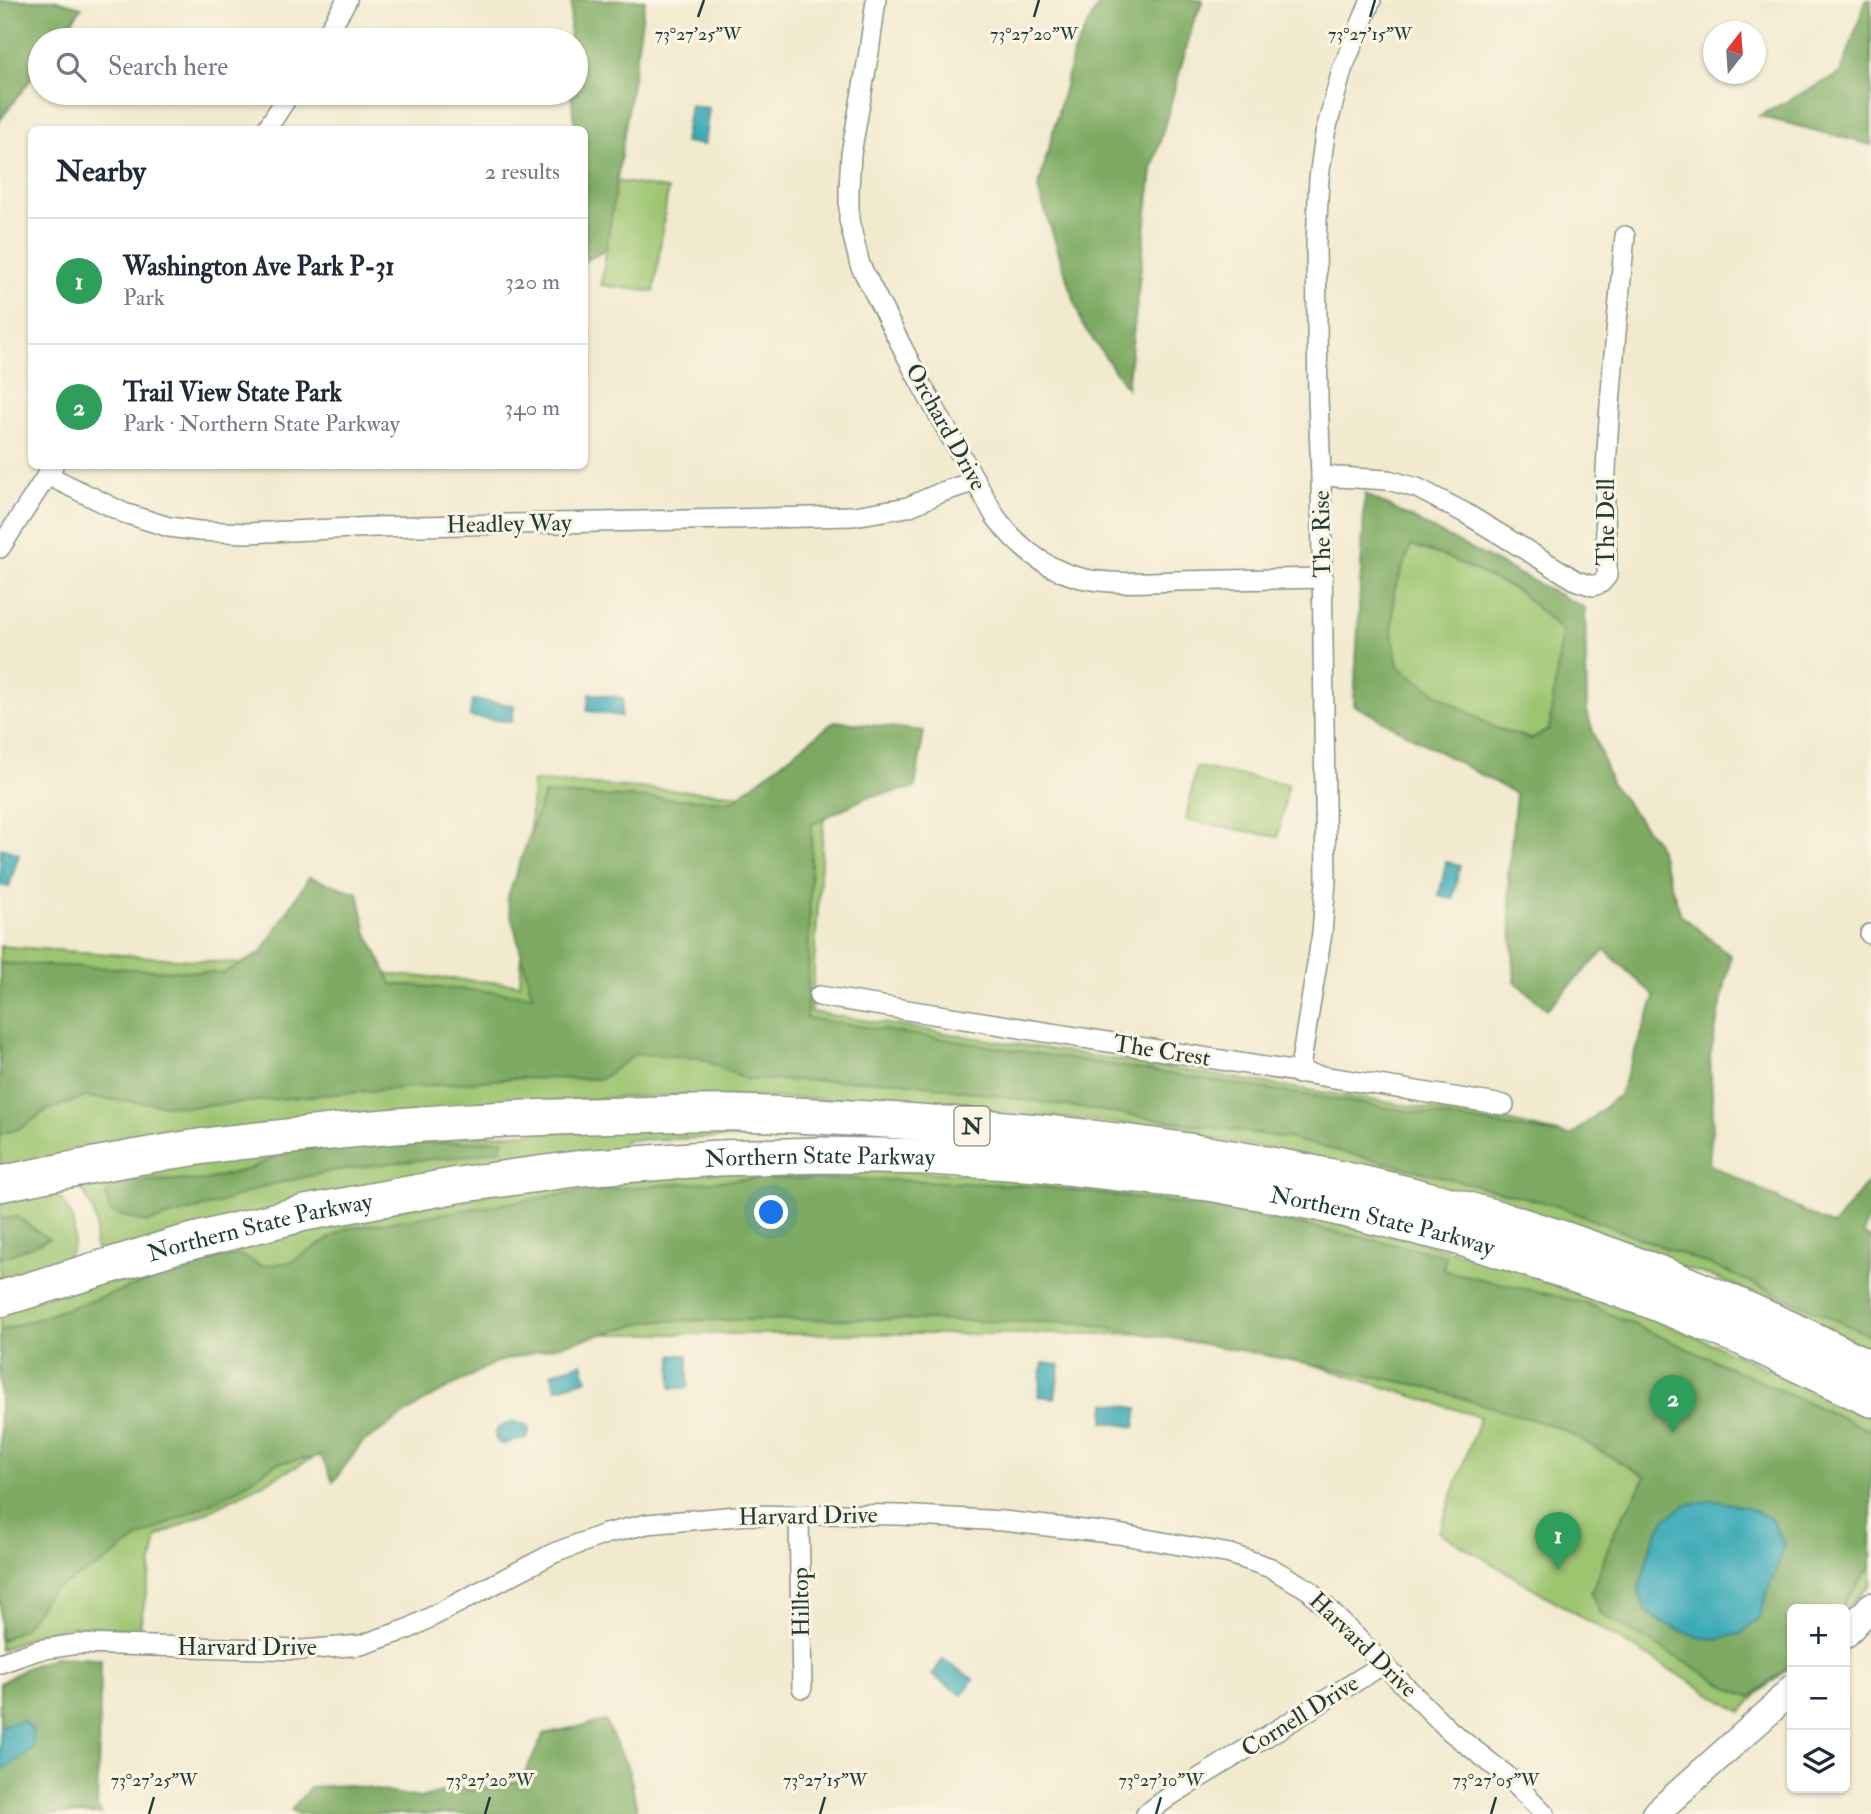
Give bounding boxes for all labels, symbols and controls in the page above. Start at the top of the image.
north arrow [1703,21,1766,84]
text: 73°27'25"W [655,23,742,46]
text: 73°27'20"W [990,23,1079,46]
text: 73°27'15"W [1328,23,1413,46]
search box [28,28,588,105]
icon: search [52,48,90,86]
text: Search here [108,51,228,83]
text: Nearby [56,153,146,190]
text: 2 results [485,157,560,186]
text: Washington Ave Park P-31 [123,251,395,283]
text: 1 [75,267,83,296]
text: 320 m [505,267,560,296]
text: Park [123,283,165,312]
street label: Orchard Drive [898,358,994,496]
text: Trail View State Park [123,377,342,409]
text: 2 [73,393,85,422]
text: 340 m [504,393,560,422]
text: Park · Northern State Parkway [123,409,400,438]
street label: The Dell [1591,478,1622,566]
street label: The Rise [1306,490,1338,578]
street label: Headley Way [446,507,572,541]
street label: The Crest [1111,1028,1213,1074]
road number: N [954,1106,990,1146]
street label: Northern State Parkway [704,1139,936,1174]
street label: Northern State Parkway [1267,1179,1499,1263]
street label: Northern State Parkway [144,1185,375,1269]
your location [754,1195,788,1229]
pin: 2 [1650,1375,1696,1433]
street label: Harvard Drive [738,1499,878,1533]
pin: 1 [1535,1512,1581,1570]
street label: Hilltop [785,1567,817,1637]
street label: Harvard Drive [1302,1585,1424,1705]
map controls [1787,1604,1850,1793]
button: + [1787,1604,1850,1667]
street label: Harvard Drive [177,1632,317,1663]
button: − [1787,1667,1850,1730]
street label: Cornell Drive [1235,1668,1365,1764]
button: layers [1787,1730,1850,1793]
text: 73°27'25"W [111,1769,198,1792]
text: 73°27'20"W [446,1769,535,1792]
text: 73°27'15"W [783,1769,868,1792]
text: 73°27'10"W [1118,1769,1204,1792]
text: 73°27'05"W [1453,1769,1540,1792]

